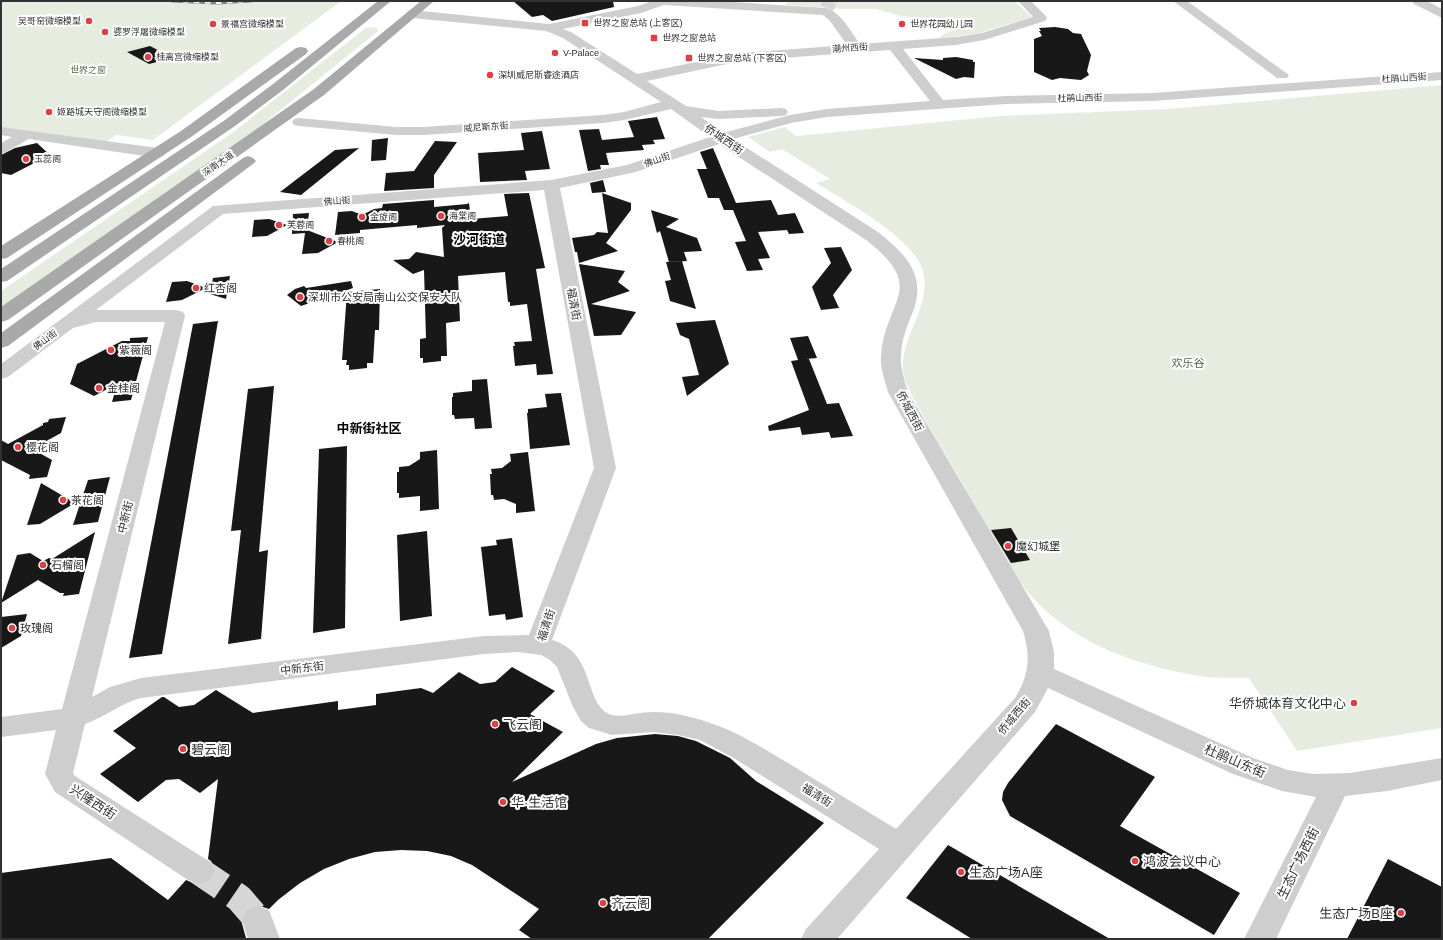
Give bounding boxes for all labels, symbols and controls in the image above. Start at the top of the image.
place label: 吴哥窑微缩模型 [18,16,81,26]
marker: 吴哥窑微缩模型 [84,16,94,26]
marker: 世界之窗总站 (上客区) [580,18,590,28]
place label: 世界之窗总站 (上客区) [593,18,683,28]
marker: 景福宫微缩模型 [208,19,218,29]
place label: 景福宫微缩模型 [221,19,284,29]
marker: 世界花园幼儿园 [897,19,907,29]
place label: 世界花园幼儿园 [910,19,973,29]
marker: 婆罗浮屠微缩模型 [100,27,110,37]
place label: 婆罗浮屠微缩模型 [113,27,185,37]
marker: 世界之窗总站 [649,33,659,43]
place label: 世界之窗总站 [662,33,716,43]
street label: 潮州西街 [832,41,868,54]
marker: V-Palace [550,48,560,58]
place label: V-Palace [563,48,599,58]
marker: 桂离宫微缩模型 [143,52,153,62]
place label: 桂离宫微缩模型 [156,52,219,62]
marker: 世界之窗总站 (下客区) [684,53,694,63]
place label: 世界之窗总站 (下客区) [697,53,787,63]
park label: 世界之窗 [70,65,106,75]
place label: 深圳威尼斯睿途酒店 [498,69,579,80]
marker: 深圳威尼斯睿途酒店 [485,70,495,80]
street label: 杜鹃山西街 [1381,71,1427,85]
street label: 杜鹃山西街 [1057,93,1103,103]
place label: 姬路城天守阁微缩模型 [57,106,147,117]
marker: 姬路城天守阁微缩模型 [44,107,54,117]
street label: 威尼斯东街 [463,119,509,134]
street label: 侨城西街 [702,122,746,156]
street label: 深南大道 [200,150,236,178]
street label: 佛山街 [643,151,671,169]
marker: 玉蕊阁 [21,154,31,164]
place label: 玉蕊阁 [34,154,61,164]
street label: 佛山街 [323,195,351,207]
marker: 海棠阁 [436,211,446,221]
place label: 海棠阁 [449,211,476,221]
marker: 金旋阁 [357,212,367,222]
place label: 金旋阁 [370,212,397,222]
marker: 芙蓉阁 [274,220,284,230]
place label: 芙蓉阁 [287,220,314,230]
district label: 沙河街道 [453,232,505,247]
marker: 春桃阁 [324,236,334,246]
place label: 春桃阁 [337,236,364,246]
place label: 红杏阁 [204,282,237,294]
marker: 红杏阁 [191,283,201,293]
street label: 福清街 [565,287,583,321]
place label: 深圳市公安局南山公交保安大队 [308,291,462,303]
marker: 深圳市公安局南山公交保安大队 [295,292,305,302]
street label: 佛山街 [31,328,59,352]
place label: 紫薇阁 [119,344,152,356]
marker: 紫薇阁 [106,345,116,355]
park label: 欢乐谷 [1172,357,1205,369]
place label: 金桂阁 [107,382,140,394]
marker: 金桂阁 [94,383,104,393]
street label: 侨城西街 [894,389,926,433]
district label: 中新街社区 [336,421,402,436]
place label: 樱花阁 [26,441,59,453]
marker: 樱花阁 [13,442,23,452]
place label: 茶花阁 [71,494,104,506]
marker: 茶花阁 [58,495,68,505]
street label: 中新街 [115,500,135,534]
place label: 魔幻城堡 [1016,540,1060,552]
marker: 魔幻城堡 [1003,541,1013,551]
place label: 石榴阁 [51,559,84,571]
marker: 石榴阁 [38,560,48,570]
street label: 福清街 [535,607,557,643]
place label: 玫瑰阁 [20,622,53,634]
marker: 玫瑰阁 [7,623,17,633]
street label: 中新东街 [279,659,325,677]
street label: 侨城西街 [995,695,1033,737]
place label: 华侨城体育文化中心 [1229,696,1346,711]
marker: 华侨城体育文化中心 [1349,698,1359,708]
place label: 飞云阁 [503,717,542,732]
marker: 飞云阁 [490,719,500,729]
street label: 杜鹃山东街 [1202,741,1268,781]
place label: 碧云阁 [191,742,230,757]
marker: 碧云阁 [178,744,188,754]
street label: 福清街 [800,781,834,809]
street label: 兴隆西街 [67,782,119,822]
place label: 华·生活馆 [511,795,567,810]
marker: 华·生活馆 [498,797,508,807]
street label: 生态广场西街 [1274,825,1322,901]
place label: 鸿波会议中心 [1143,854,1221,869]
marker: 鸿波会议中心 [1130,856,1140,866]
place label: 生态广场A座 [969,865,1043,880]
marker: 生态广场A座 [956,867,966,877]
place label: 齐云阁 [611,896,650,911]
marker: 齐云阁 [598,898,608,908]
place label: 生态广场B座 [1319,906,1393,921]
marker: 生态广场B座 [1396,908,1406,918]

